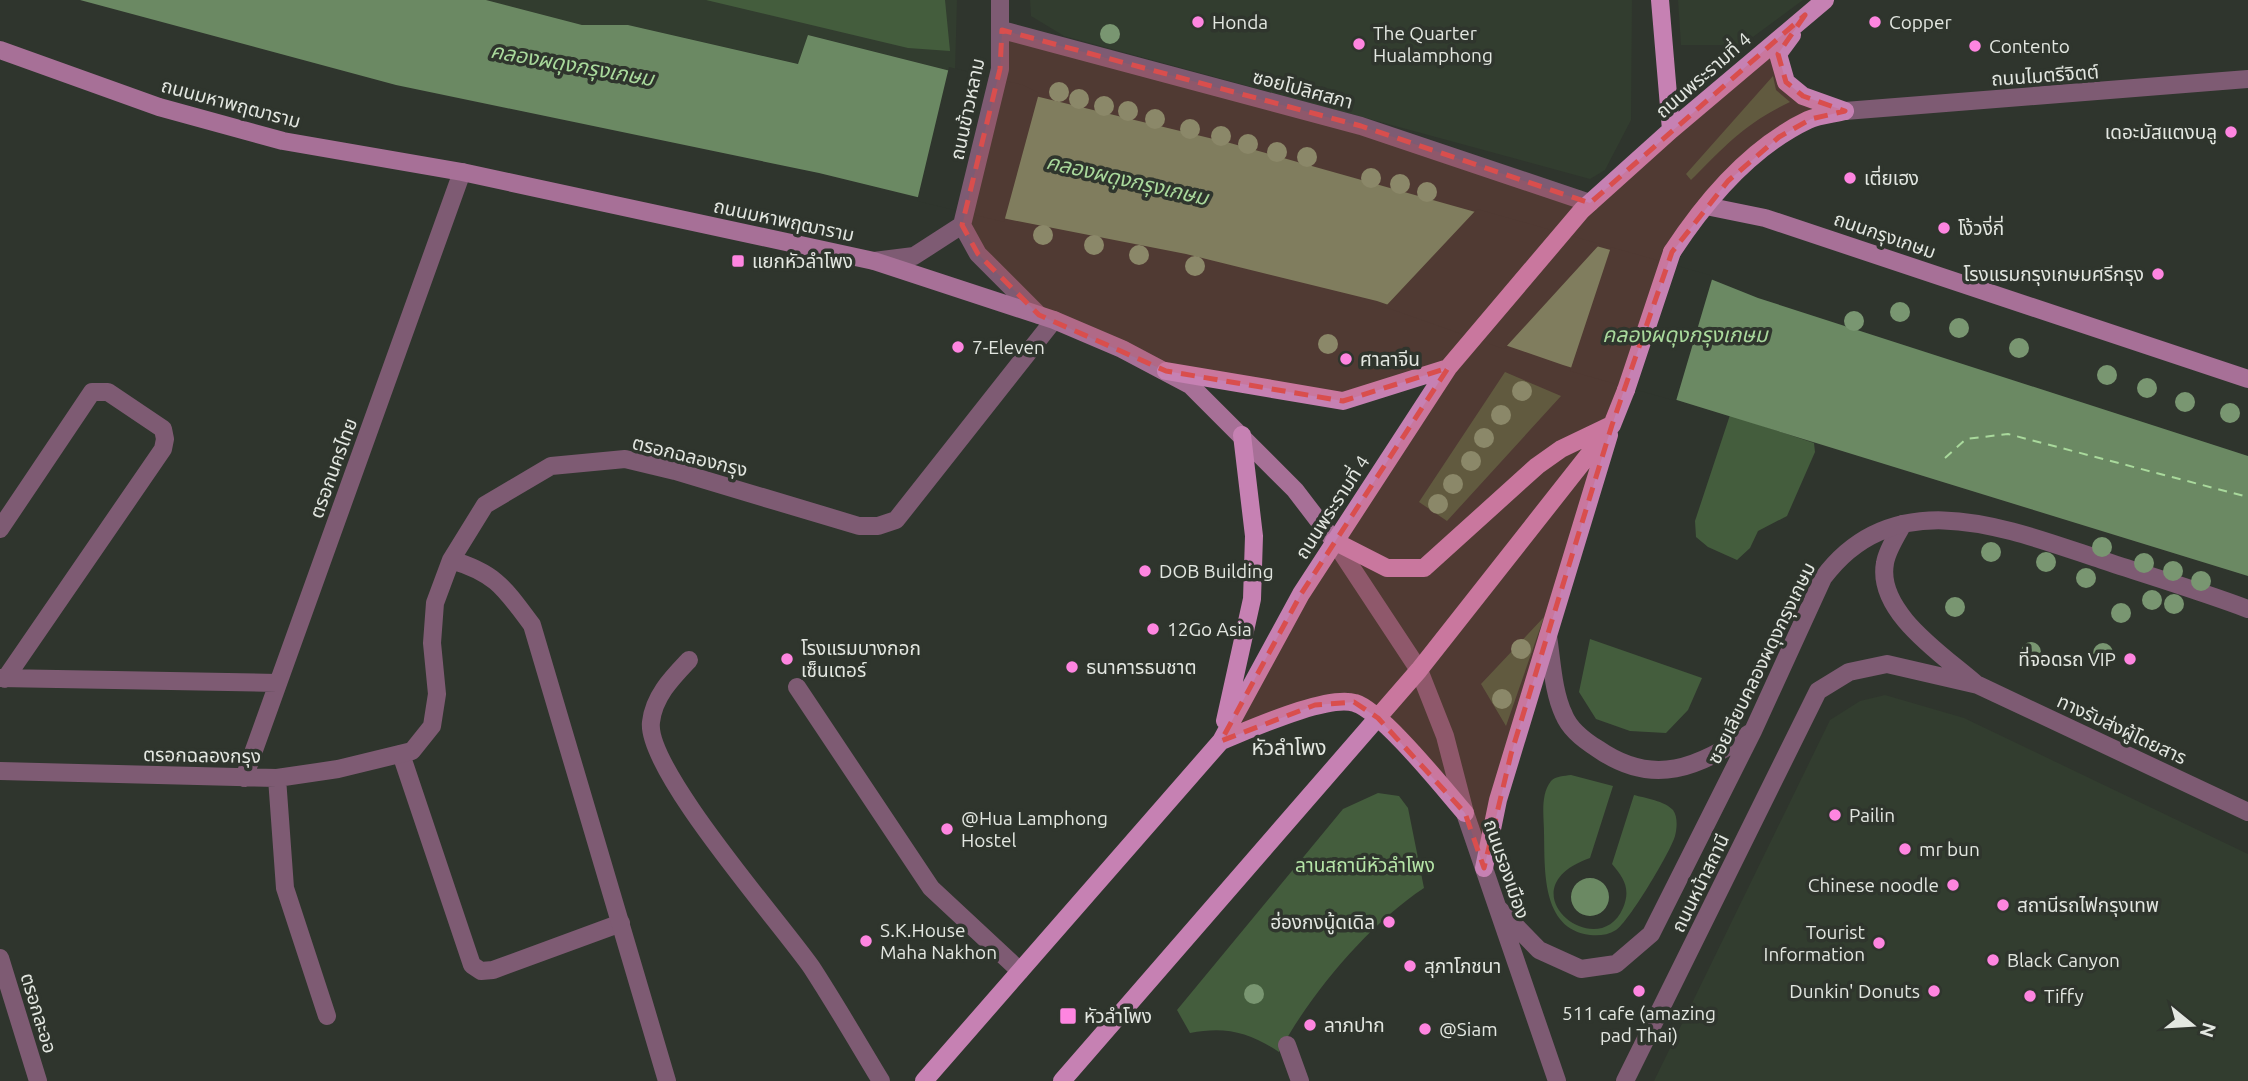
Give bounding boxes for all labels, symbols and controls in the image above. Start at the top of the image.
place label: Honda [1212,11,1268,33]
place label: Copper [1889,11,1952,33]
marker: Honda [1190,14,1206,30]
marker: Copper [1867,14,1883,30]
place label: The Quarter Hualamphong [1373,22,1493,66]
street label: ถนนพระรามที่ 4 [1650,26,1755,122]
place label: Contento [1989,35,2070,57]
marker: The Quarter Hualamphong [1351,36,1367,52]
water label: คลองผดุงกรุงเกษม [488,38,658,93]
marker: Contento [1967,38,1983,54]
street label: ถนนข้าวหลาม [945,56,989,162]
street label: ถนนไมตรีจิตต์ [1990,60,2100,90]
street label: ซอยโปลิศสภา [1251,65,1355,113]
street label: ถนนมหาพฤฒาราม [159,74,303,132]
place label: เดอะมัสแตงบลู [2105,121,2217,145]
marker: เดอะมัสแตงบลู [2223,124,2239,140]
water label: คลองผดุงกรุงเกษม [1044,149,1213,212]
place label: เตี่ยเฮง [1864,165,1919,189]
marker: เตี่ยเฮง [1842,170,1858,186]
street label: ถนนมหาพฤฒาราม [712,194,856,246]
street label: ถนนกรุงเกษม [1831,207,1939,264]
place label: โง้วงี่กี่ [1958,215,2004,239]
marker: โง้วงี่กี่ [1936,220,1952,236]
place label: แยกหัวลำโพง [752,250,853,272]
marker: แยกหัวลำโพง [730,253,746,269]
place label: โรงแรมกรุงเกษมศรีกรุง [1964,263,2144,286]
marker: โรงแรมกรุงเกษมศรีกรุง [2150,266,2166,282]
water label: คลองผดุงกรุงเกษม [1602,322,1770,348]
place label: 7-Eleven [972,336,1045,358]
marker: 7-Eleven [950,339,966,355]
place label: ศาลาจีน [1360,348,1420,370]
marker: ศาลาจีน [1338,351,1354,367]
street label: ตรอกนครไทย [305,415,361,521]
street label: ตรอกฉลองกรุง [630,431,750,482]
street label: ถนนพระรามที่ 4 [1289,450,1374,563]
street label: ซอยเลียบคลองผดุงกรุงเกษม [1703,559,1820,768]
place label: DOB Building [1159,560,1274,582]
marker: DOB Building [1137,563,1153,579]
place label: 12Go Asia [1167,618,1252,640]
marker: 12Go Asia [1145,621,1161,637]
place label: โรงแรมบางกอก เซ็นเตอร์ [801,637,921,681]
place label: ที่จอดรถ VIP [2018,646,2116,670]
marker: โรงแรมบางกอก เซ็นเตอร์ [779,651,795,667]
marker: ที่จอดรถ VIP [2122,651,2138,667]
place label: ธนาคารธนชาต [1086,656,1197,678]
marker: ธนาคารธนชาต [1064,659,1080,675]
street label: ทางรับส่งผู้โดยสาร [2053,689,2190,770]
district label: หัวลำโพง [1251,735,1327,759]
street label: ตรอกฉลองกรุง [143,743,261,768]
place label: Pailin [1849,804,1895,826]
place label: @Hua Lamphong Hostel [961,807,1108,851]
marker: Pailin [1827,807,1843,823]
street label: ถนนรองเมือง [1480,816,1534,922]
marker: @Hua Lamphong Hostel [939,821,955,837]
street label: ถนนหน้าสถานี [1667,830,1733,936]
place label: mr bun [1919,838,1980,860]
marker: mr bun [1897,841,1913,857]
park label: ลานสถานีหัวลำโพง [1295,854,1435,876]
place label: Chinese noodle [1808,874,1939,896]
marker: Chinese noodle [1945,877,1961,893]
place label: สถานีรถไฟกรุงเทพ [2017,894,2159,917]
marker: สถานีรถไฟกรุงเทพ [1995,897,2011,913]
place label: ฮ่องกงนู้ดเดิล [1270,911,1375,935]
marker: ฮ่องกงนู้ดเดิล [1381,914,1397,930]
place label: S.K.House Maha Nakhon [880,919,997,963]
place label: Tourist Information [1764,921,1866,965]
marker: S.K.House Maha Nakhon [858,933,874,949]
marker: Tourist Information [1871,935,1887,951]
place label: Black Canyon [2007,949,2120,971]
marker: Black Canyon [1985,952,2001,968]
place label: สุภาโภชนา [1424,955,1501,978]
marker: สุภาโภชนา [1402,958,1418,974]
street label: ตรอกละออ [16,970,62,1056]
place label: Dunkin' Donuts [1789,980,1920,1002]
marker: 511 cafe (amazing pad Thai) [1631,983,1647,999]
marker: Dunkin' Donuts [1926,983,1942,999]
place label: Tiffy [2044,985,2084,1007]
marker: Tiffy [2022,988,2038,1004]
north arrow [2157,990,2227,1060]
place label: 511 cafe (amazing pad Thai) [1562,1002,1716,1046]
place label: หัวลำโพง [1084,1005,1152,1027]
marker: หัวลำโพง [1058,1006,1078,1026]
place label: ลาภปาก [1324,1014,1385,1036]
marker: ลาภปาก [1302,1017,1318,1033]
place label: @Siam [1439,1018,1498,1040]
text: N [2196,1020,2221,1040]
marker: @Siam [1417,1021,1433,1037]

